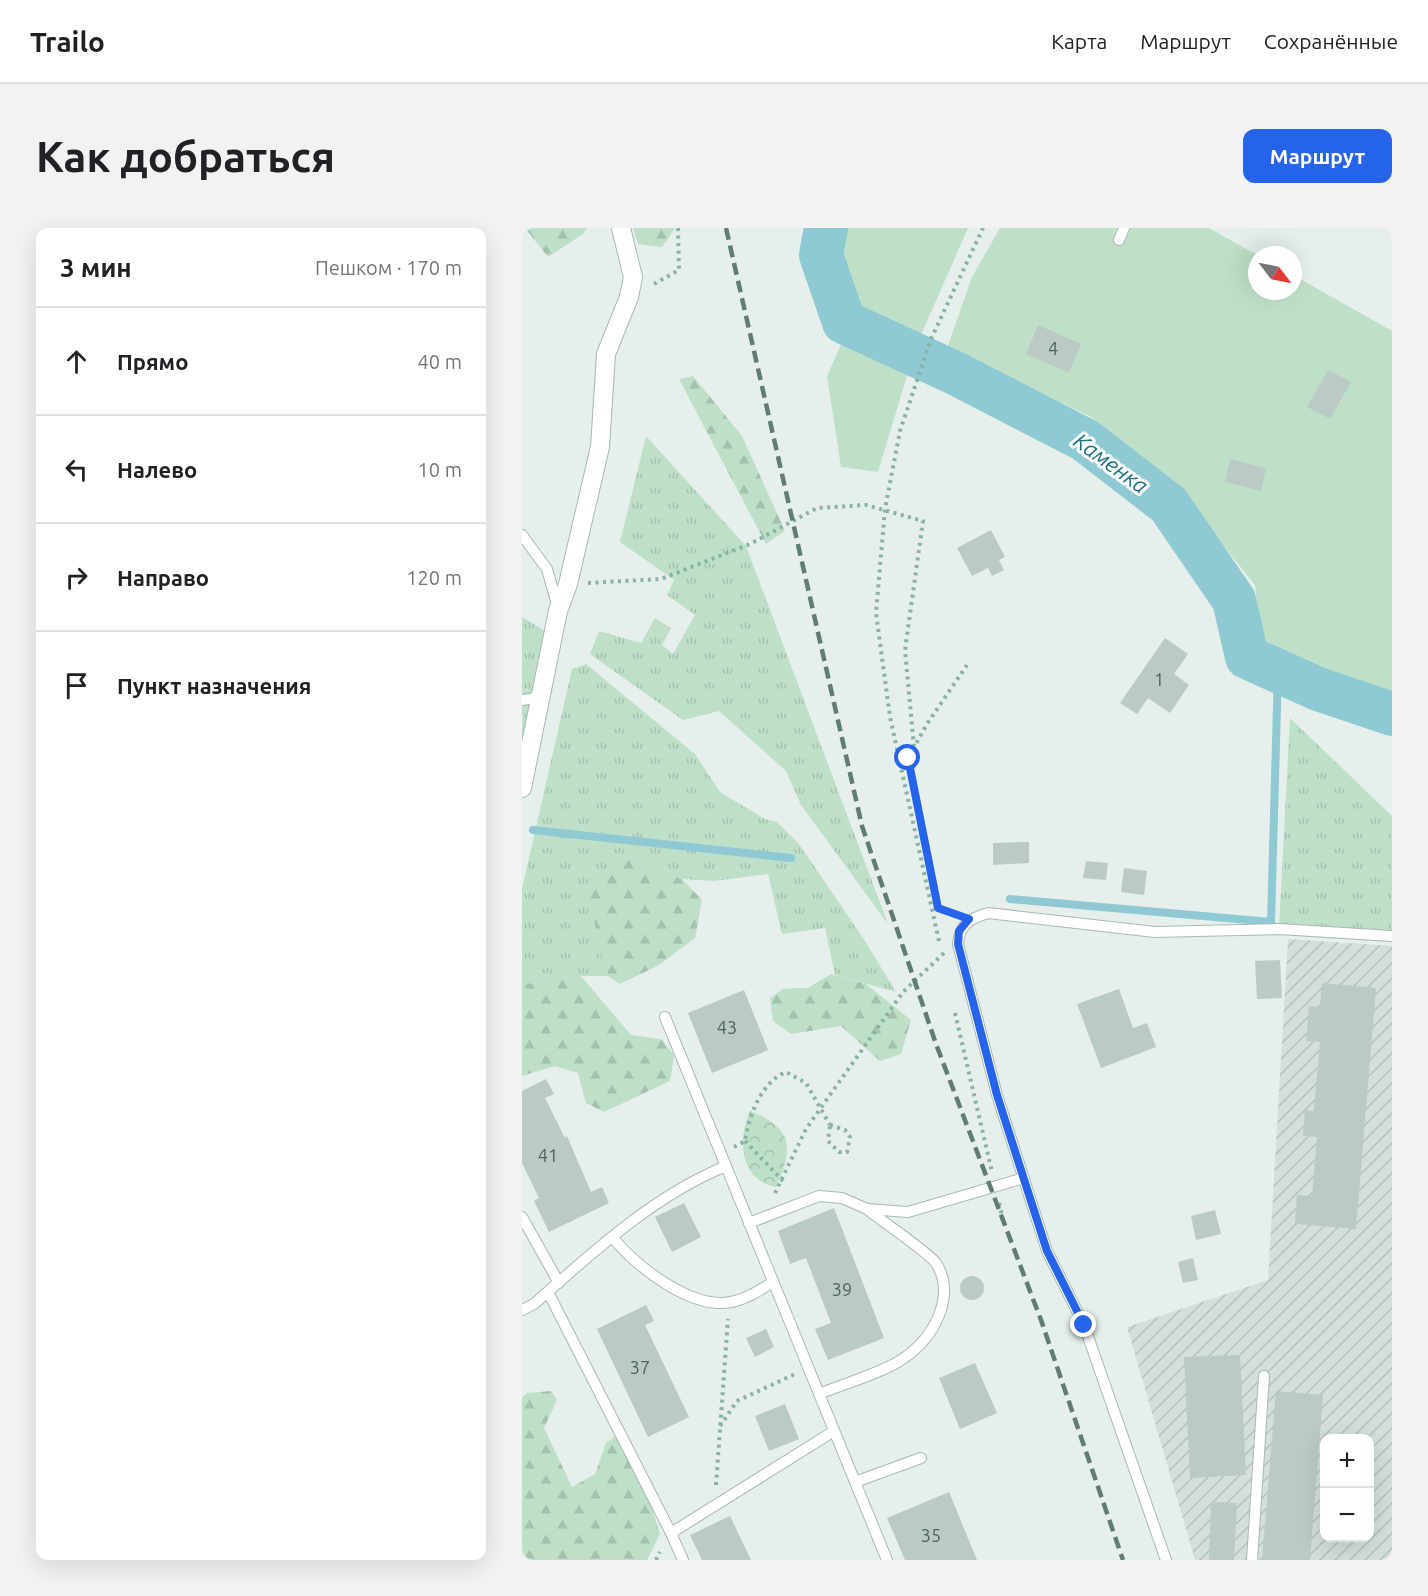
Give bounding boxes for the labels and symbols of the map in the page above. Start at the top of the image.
north arrow [1248,246,1302,300]
house number: 4 [1048,338,1058,358]
water label: Каменка [1069,427,1153,498]
house number: 1 [1154,669,1164,689]
route start [894,744,920,770]
house number: 43 [717,1017,737,1037]
house number: 41 [538,1145,558,1165]
house number: 39 [832,1279,852,1299]
route end [1070,1311,1096,1337]
house number: 37 [630,1357,650,1377]
house number: 35 [921,1525,941,1545]

